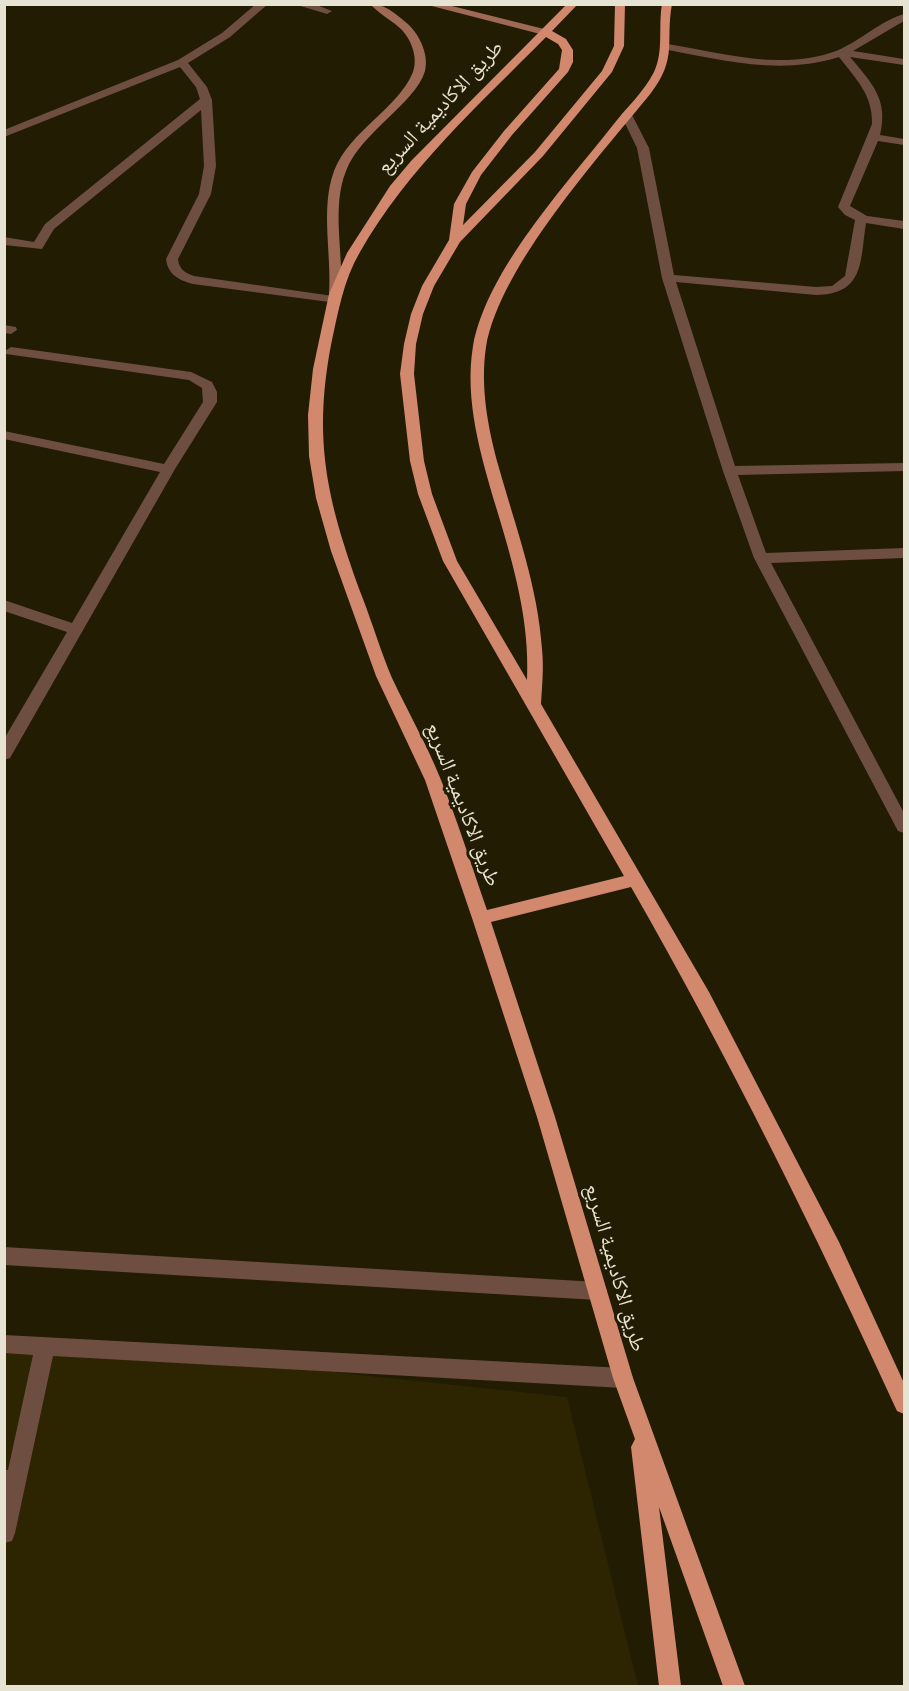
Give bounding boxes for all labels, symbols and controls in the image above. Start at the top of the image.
street label: طريق الاكاديمية السريع [373,36,509,180]
street label: طريق الاكاديمية السريع [419,720,505,890]
street label: طريق الاكاديمية السريع [578,1181,650,1355]

